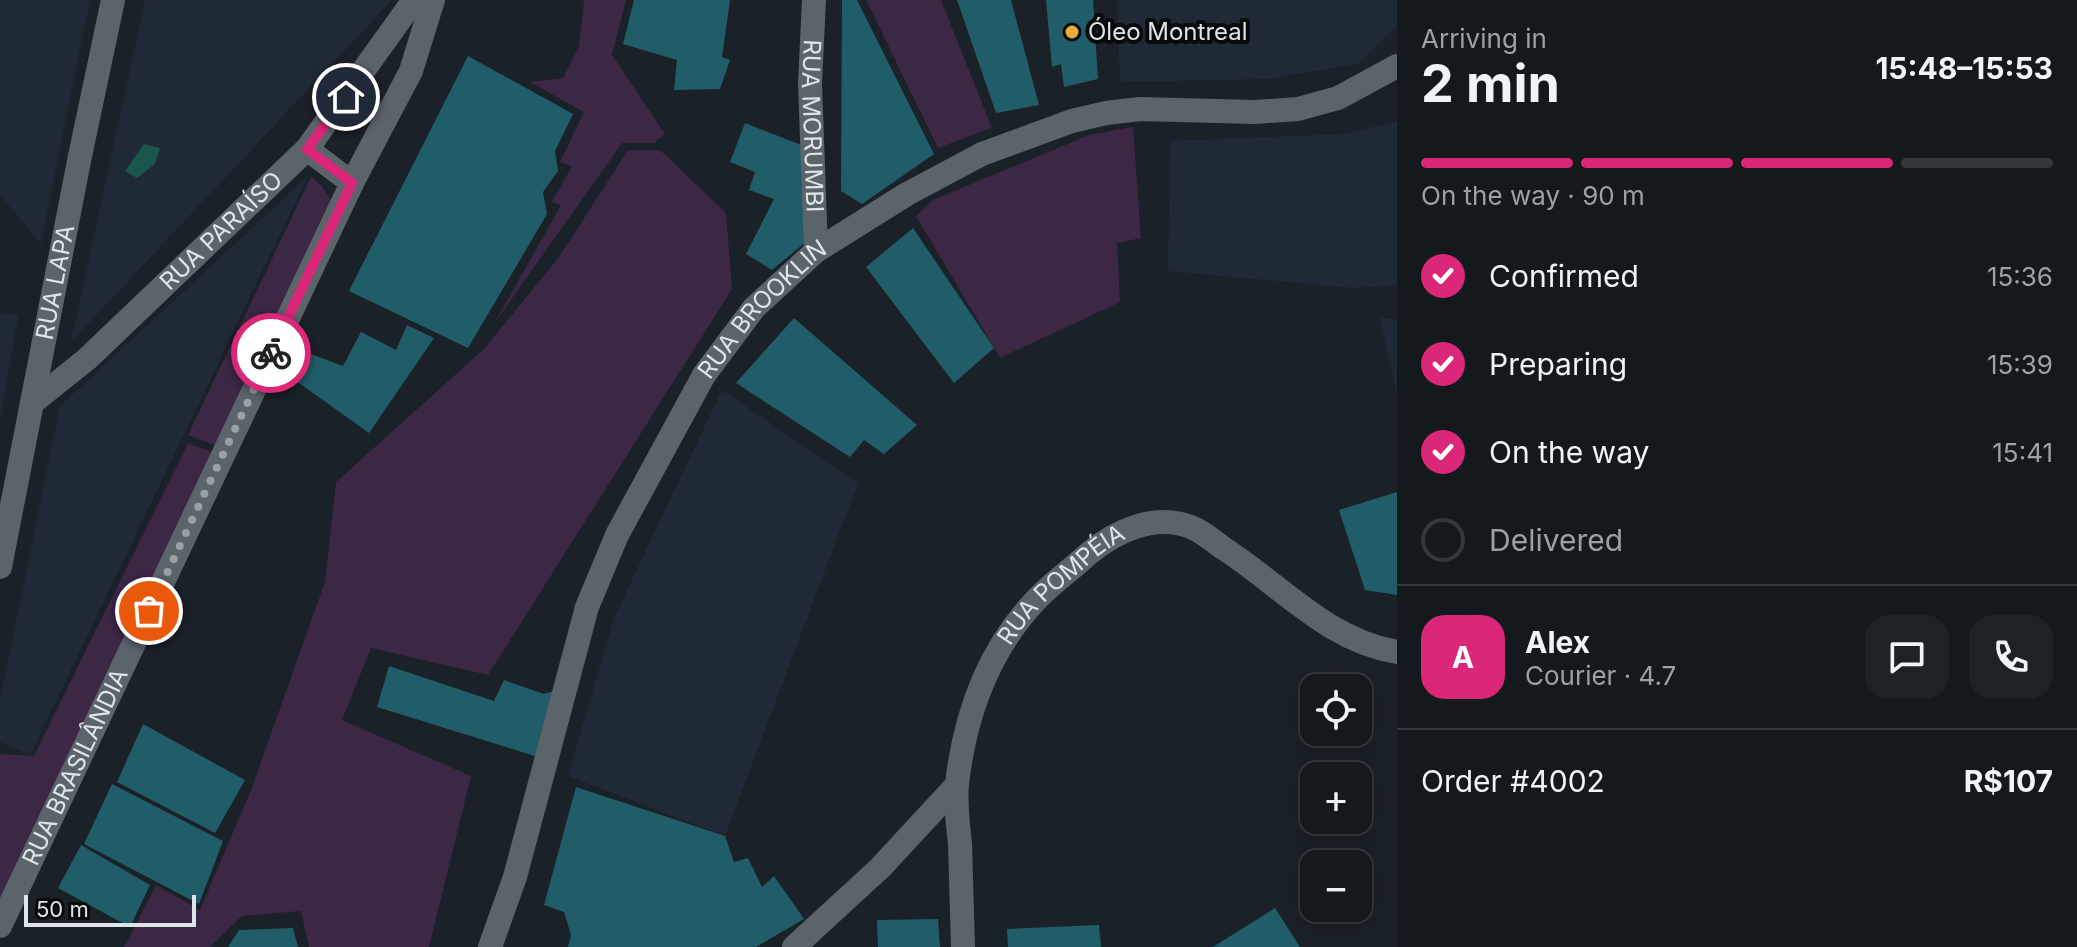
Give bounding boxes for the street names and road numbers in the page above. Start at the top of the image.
street label: RUA MORUMBI [796,39,830,213]
street label: RUA PARAÍSO [154,165,288,296]
street label: RUA LAPA [30,222,80,342]
street label: RUA BROOKLIN [691,233,831,384]
street label: RUA POMPÉIA [991,518,1129,650]
street label: RUA BRASILÂNDIA [16,664,134,870]

